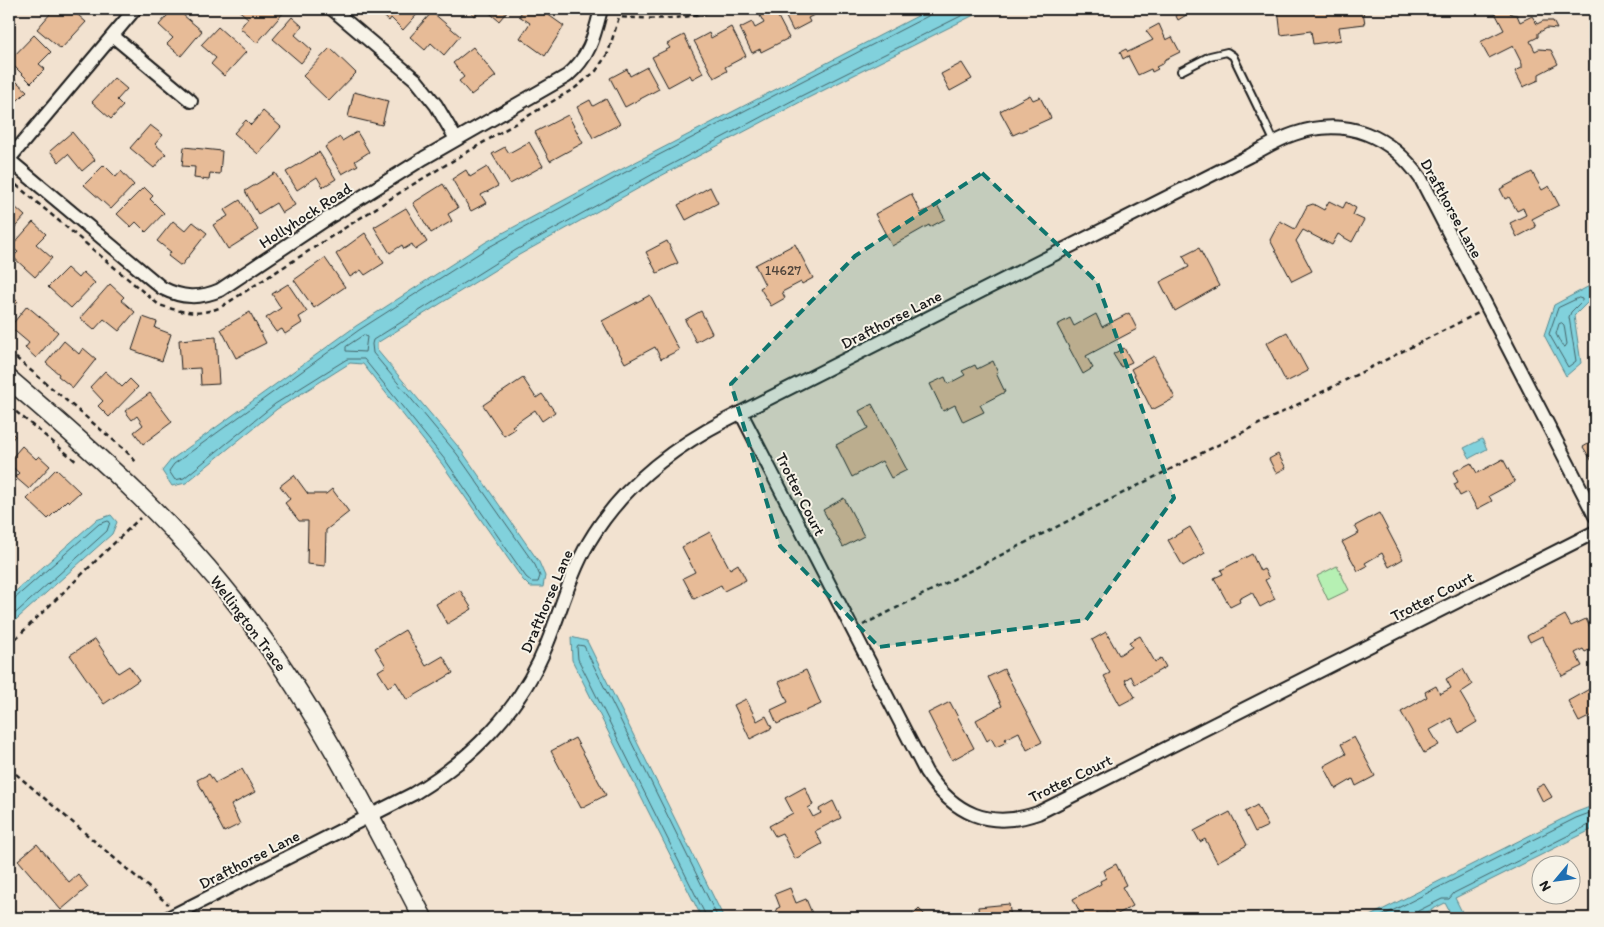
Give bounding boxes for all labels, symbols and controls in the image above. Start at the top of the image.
street label: Drafthorse Lane [1416,155,1487,261]
street label: Hollyhock Road [255,178,355,252]
house number: 14627 [765,262,801,279]
street label: Drafthorse Lane [838,286,945,353]
street label: Trotter Court [772,450,830,539]
street label: Drafthorse Lane [516,547,577,656]
street label: Trotter Court [1388,567,1477,625]
street label: Wellington Trace [206,572,291,675]
street label: Trotter Court [1025,750,1115,807]
street label: Drafthorse Lane [196,826,303,893]
north arrow [1532,854,1582,904]
text: N [1535,878,1555,894]

